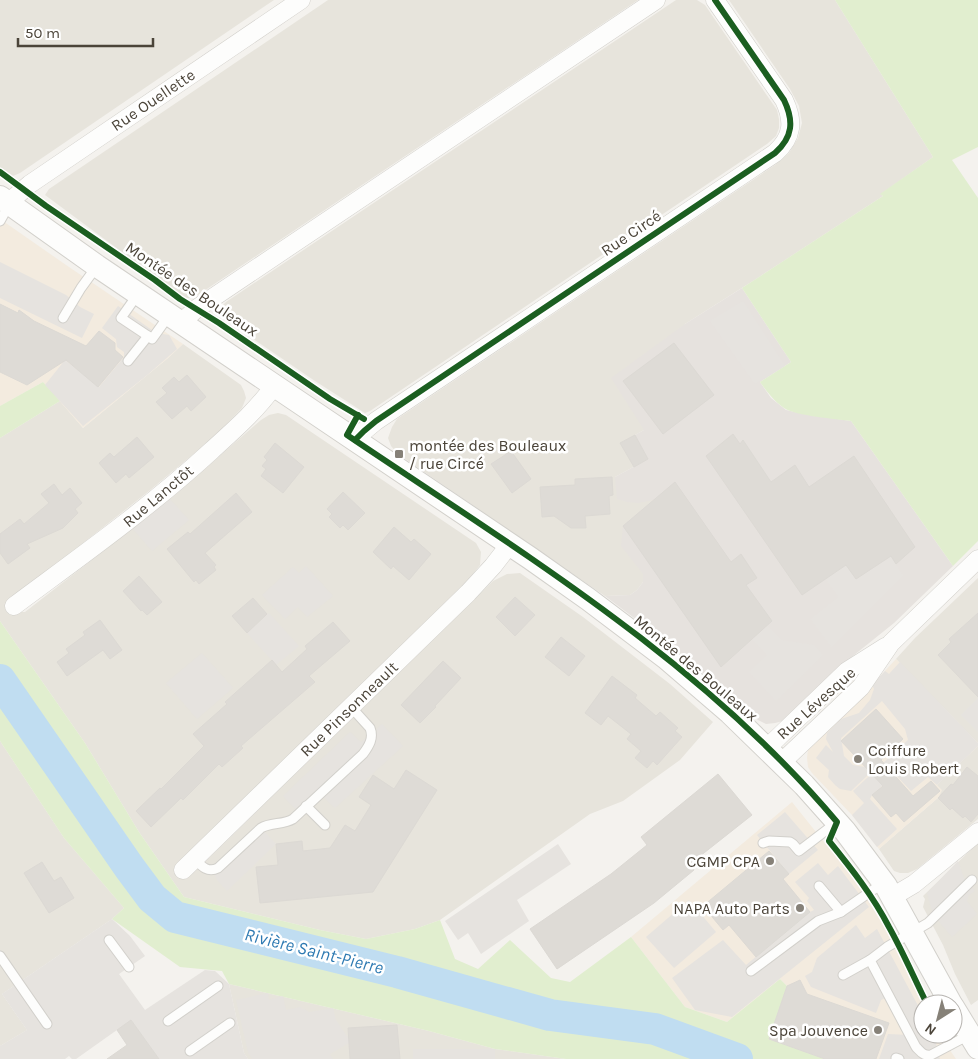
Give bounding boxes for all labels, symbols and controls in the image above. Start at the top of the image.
scale bar [18,15,152,47]
text: 50 m [25,24,60,42]
street label: Rue Ouellette [107,65,199,135]
street label: Rue Circé [597,206,665,260]
street label: Montée des Bouleaux [122,238,262,340]
place label: montée des Bouleaux / rue Circé [409,436,566,473]
marker: montée des Bouleaux / rue Circé [393,448,405,460]
street label: Rue Lanctôt [119,461,197,531]
street label: Montée des Bouleaux [630,611,762,725]
street label: Rue Pinsonneault [296,658,402,760]
street label: Rue Lévesque [773,663,859,743]
place label: Coiffure Louis Robert [868,741,959,778]
marker: Coiffure Louis Robert [852,753,864,765]
place label: CGMP CPA [686,852,760,871]
marker: CGMP CPA [764,855,776,867]
place label: NAPA Auto Parts [673,899,790,918]
marker: NAPA Auto Parts [794,902,806,914]
water label: Rivière Saint-Pierre [242,923,386,979]
north arrow [913,994,963,1044]
text: N [922,1019,940,1039]
place label: Spa Jouvence [769,1021,868,1040]
marker: Spa Jouvence [872,1024,884,1036]

